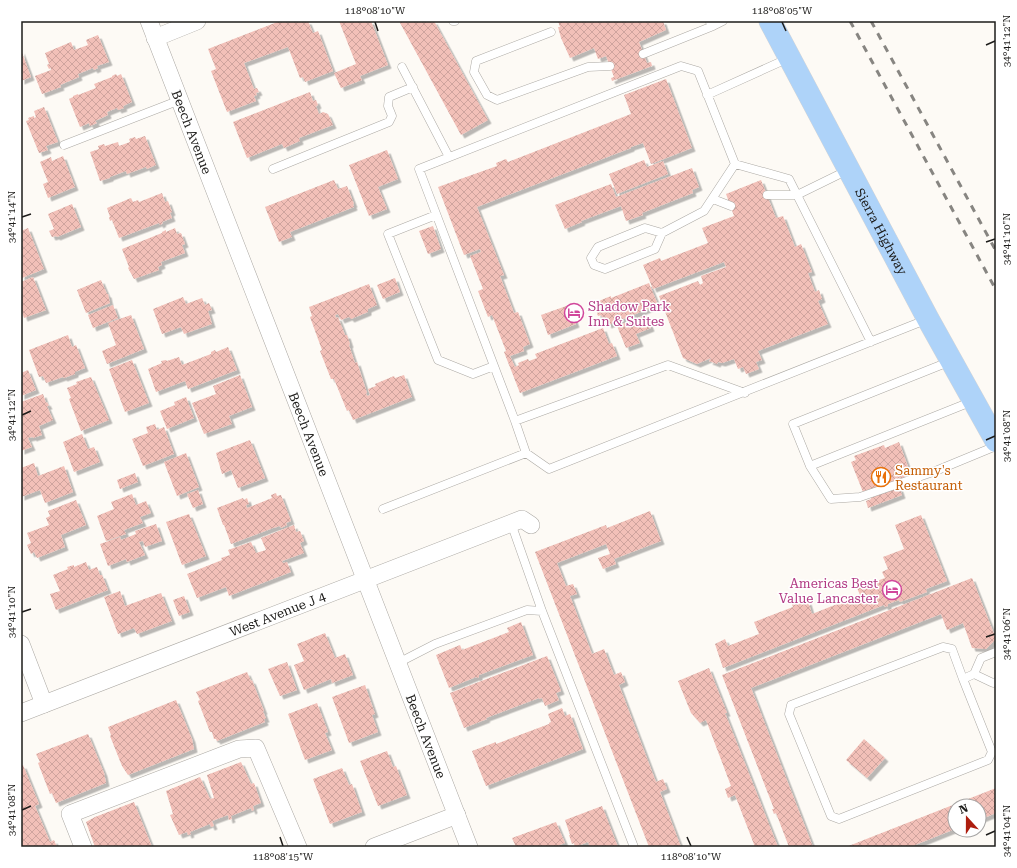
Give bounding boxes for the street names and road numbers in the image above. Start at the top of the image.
street label: Beech Avenue [168,88,215,176]
street label: Sierra Highway [852,186,910,278]
street label: Beech Avenue [286,390,332,478]
street label: West Avenue J 4 [227,588,329,640]
street label: Beech Avenue [403,692,449,781]

